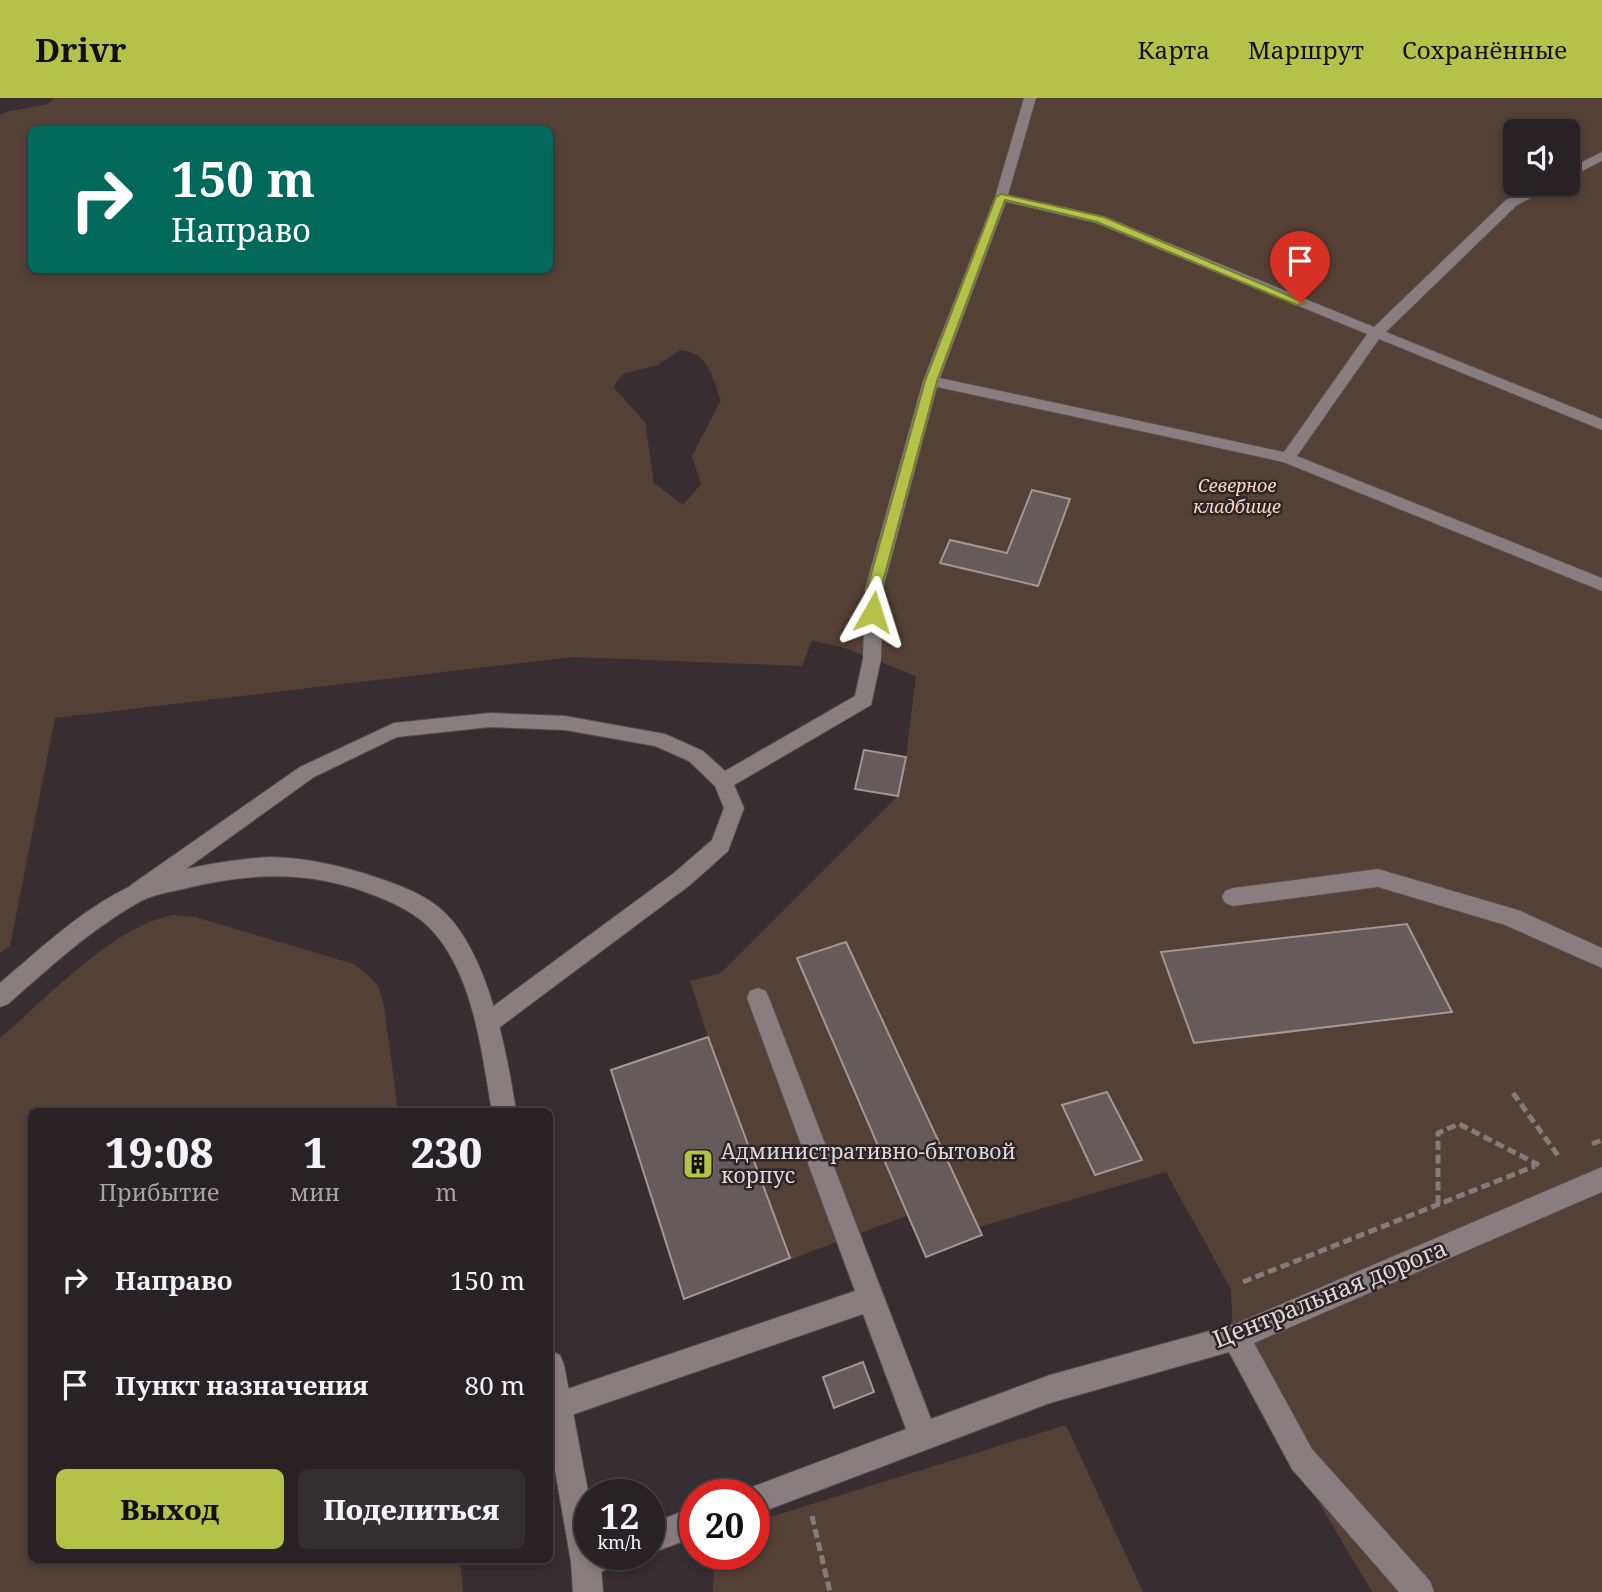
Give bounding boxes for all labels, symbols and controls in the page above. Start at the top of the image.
text: Drivr [35,27,126,72]
text: Карта [1138,33,1210,66]
text: Маршрут [1248,33,1364,66]
text: Сохранённые [1402,33,1567,66]
map controls [1503,119,1580,196]
button: sound [1503,119,1580,196]
text: 150 m [171,145,315,211]
icon: right [56,154,147,245]
text: Направо [171,208,311,251]
pin [1270,231,1330,303]
icon: arrive [1281,242,1319,280]
park label: Северное кладбище [1193,473,1281,518]
position arrow [836,575,910,649]
text: 19:08 [105,1123,213,1180]
text: 1 [303,1123,327,1180]
text: 230 [411,1123,482,1180]
place label: Административно-бытовой корпус [721,1137,1016,1189]
building icon: Административно-бытовой корпус [681,1147,715,1181]
text: Прибытие [99,1176,219,1208]
text: мин [290,1176,340,1208]
text: m [436,1176,457,1208]
street label: Центральная дорога [1208,1231,1451,1355]
icon: right [56,1261,94,1299]
text: Направо [115,1262,233,1298]
text: 150 m [450,1262,525,1298]
icon: arrive [56,1366,94,1404]
text: Пункт назначения [115,1367,368,1403]
text: 80 m [465,1367,525,1403]
button: Выход [56,1469,284,1549]
button: Поделиться [298,1469,525,1549]
speed limit sign: 20 [679,1479,770,1570]
text: 12 [600,1492,639,1539]
text: km/h [597,1530,642,1554]

